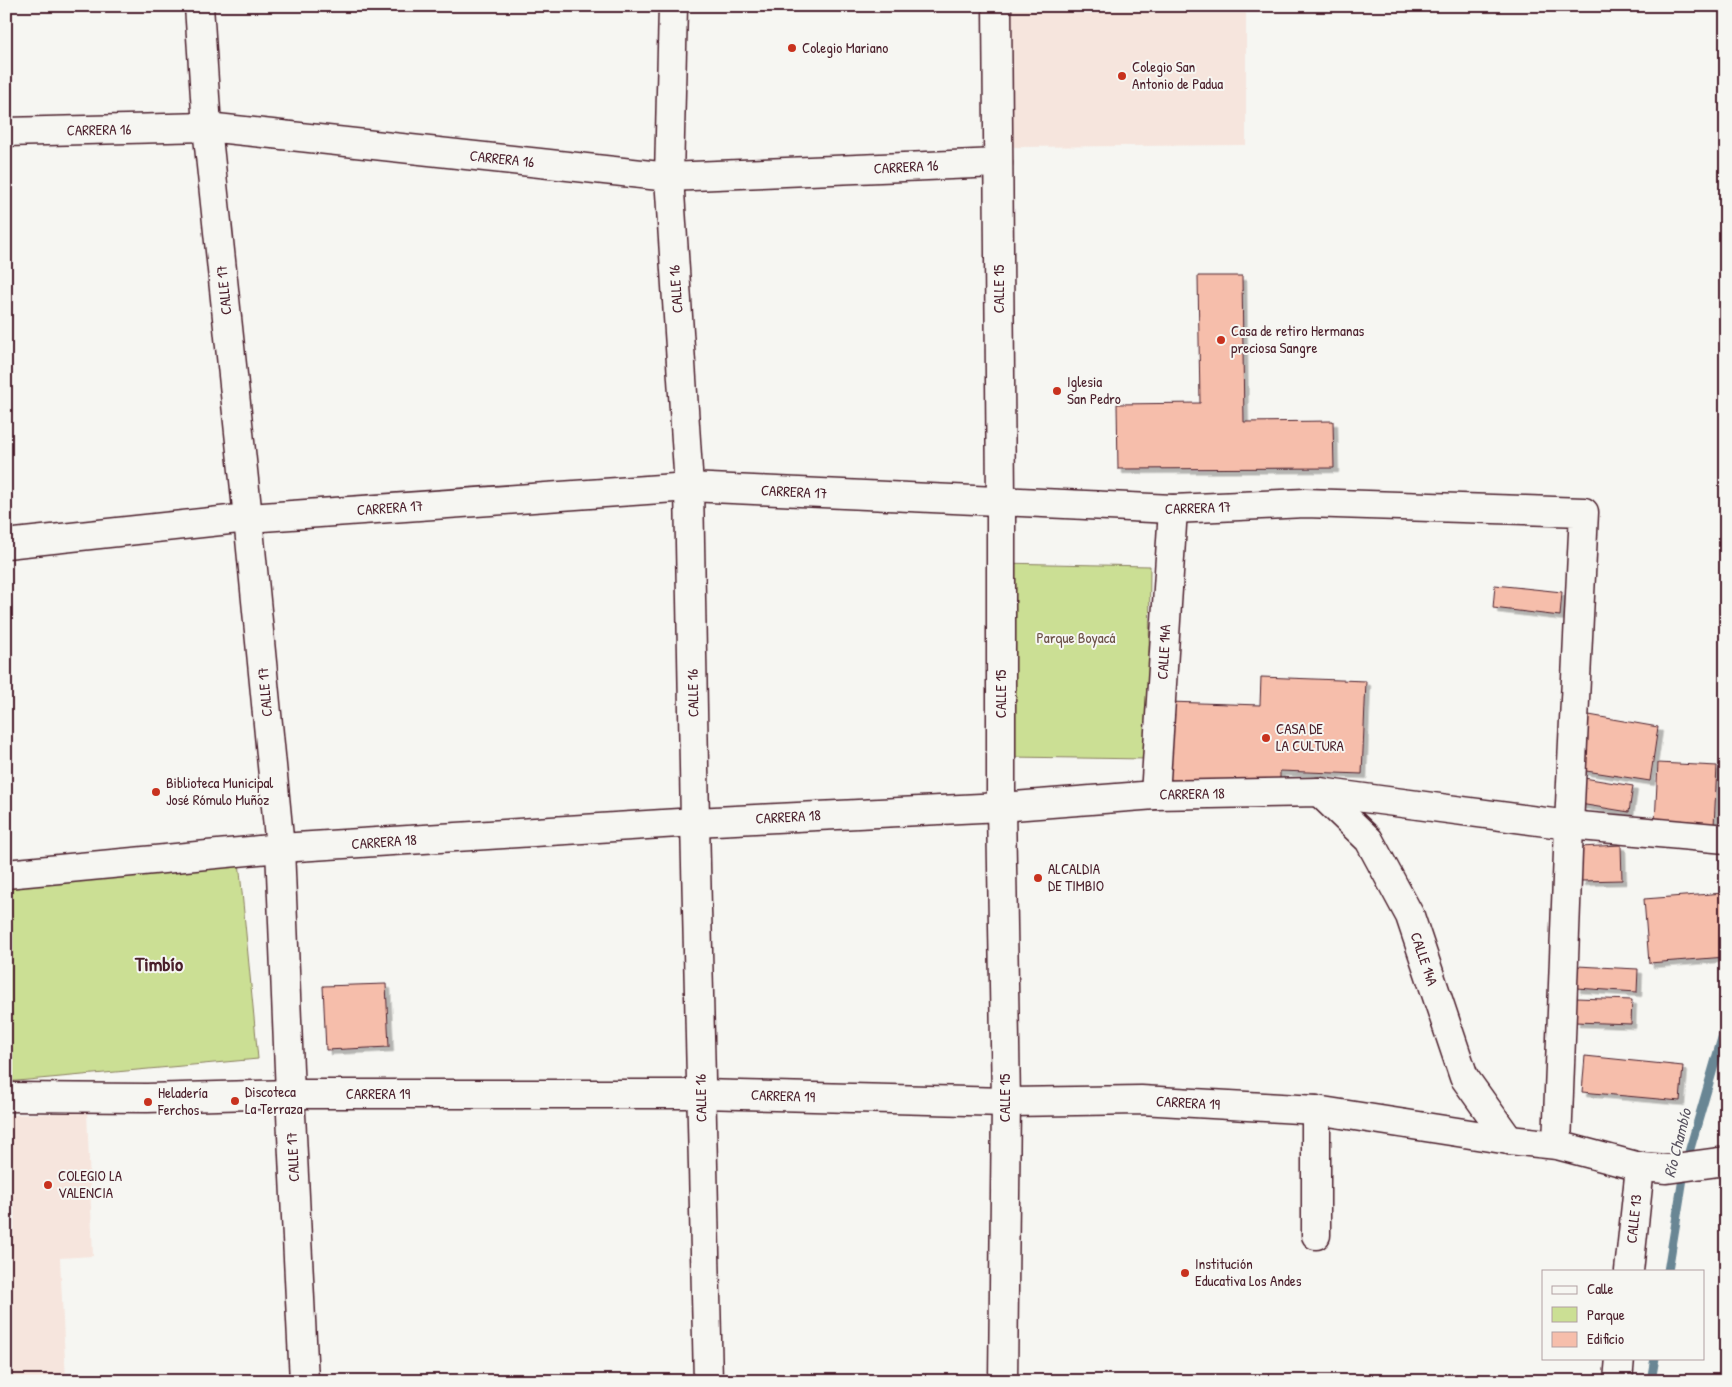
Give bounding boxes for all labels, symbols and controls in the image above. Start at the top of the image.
place label: Colegio Mariano [802,37,888,58]
marker: Colegio Mariano [786,42,798,54]
place label: Colegio San Antonio de Padua [1132,56,1223,94]
marker: Colegio San Antonio de Padua [1116,70,1128,82]
street label: CARRERA 16 [66,118,132,141]
street label: CARRERA 16 [469,145,535,172]
street label: CARRERA 16 [873,154,939,179]
street label: CALLE 17 [210,264,237,316]
street label: CALLE 16 [663,264,688,314]
street label: CALLE 15 [988,264,1009,313]
place label: Casa de retiro Hermanas preciosa Sangre [1231,320,1365,358]
marker: Casa de retiro Hermanas preciosa Sangre [1215,334,1227,346]
place label: Iglesia San Pedro [1067,371,1121,409]
marker: Iglesia San Pedro [1051,385,1063,397]
street label: CARRERA 17 [760,479,828,504]
street label: CARRERA 17 [356,495,424,520]
street label: CARRERA 17 [1165,496,1231,519]
street label: CALLE 14A [1152,623,1175,680]
park label: Parque Boyacá [1037,627,1116,648]
street label: CALLE 17 [252,666,277,718]
street label: CALLE 16 [682,669,703,717]
street label: CALLE 15 [990,669,1011,718]
place label: CASA DE LA CULTURA [1276,718,1344,756]
marker: CASA DE LA CULTURA [1260,732,1272,744]
place label: Biblioteca Municipal José Rómulo Muñoz [166,772,273,810]
street label: CARRERA 18 [1159,782,1225,805]
marker: Biblioteca Municipal José Rómulo Muñoz [150,786,162,798]
street label: CARRERA 18 [755,804,821,829]
street label: CARRERA 18 [351,829,417,854]
place label: ALCALDIA DE TIMBIO [1048,858,1104,896]
marker: ALCALDIA DE TIMBIO [1032,872,1044,884]
street label: CALLE 14A [1406,929,1444,989]
district label: Timbío [134,950,183,977]
street label: CALLE 15 [994,1073,1015,1122]
street label: CALLE 16 [690,1074,711,1122]
place label: Discoteca La Terraza [245,1081,303,1119]
place label: Heladería Ferchos [157,1082,208,1120]
street label: CARRERA 19 [346,1083,411,1104]
street label: CARRERA 19 [751,1084,816,1107]
street label: CARRERA 19 [1155,1090,1221,1115]
marker: Discoteca La Terraza [229,1095,241,1107]
marker: Heladería Ferchos [142,1096,154,1108]
water label: Río Chambío [1658,1105,1697,1180]
street label: CALLE 17 [281,1132,304,1182]
place label: COLEGIO LA VALENCIA [58,1165,123,1203]
marker: COLEGIO LA VALENCIA [42,1179,54,1191]
street label: CALLE 13 [1621,1193,1647,1244]
place label: Institución Educativa Los Andes [1195,1253,1302,1291]
marker: Institución Educativa Los Andes [1179,1267,1191,1279]
legend [1542,1270,1704,1360]
text: Calle [1587,1278,1614,1299]
text: Parque [1587,1304,1625,1325]
text: Edificio [1587,1328,1624,1349]

